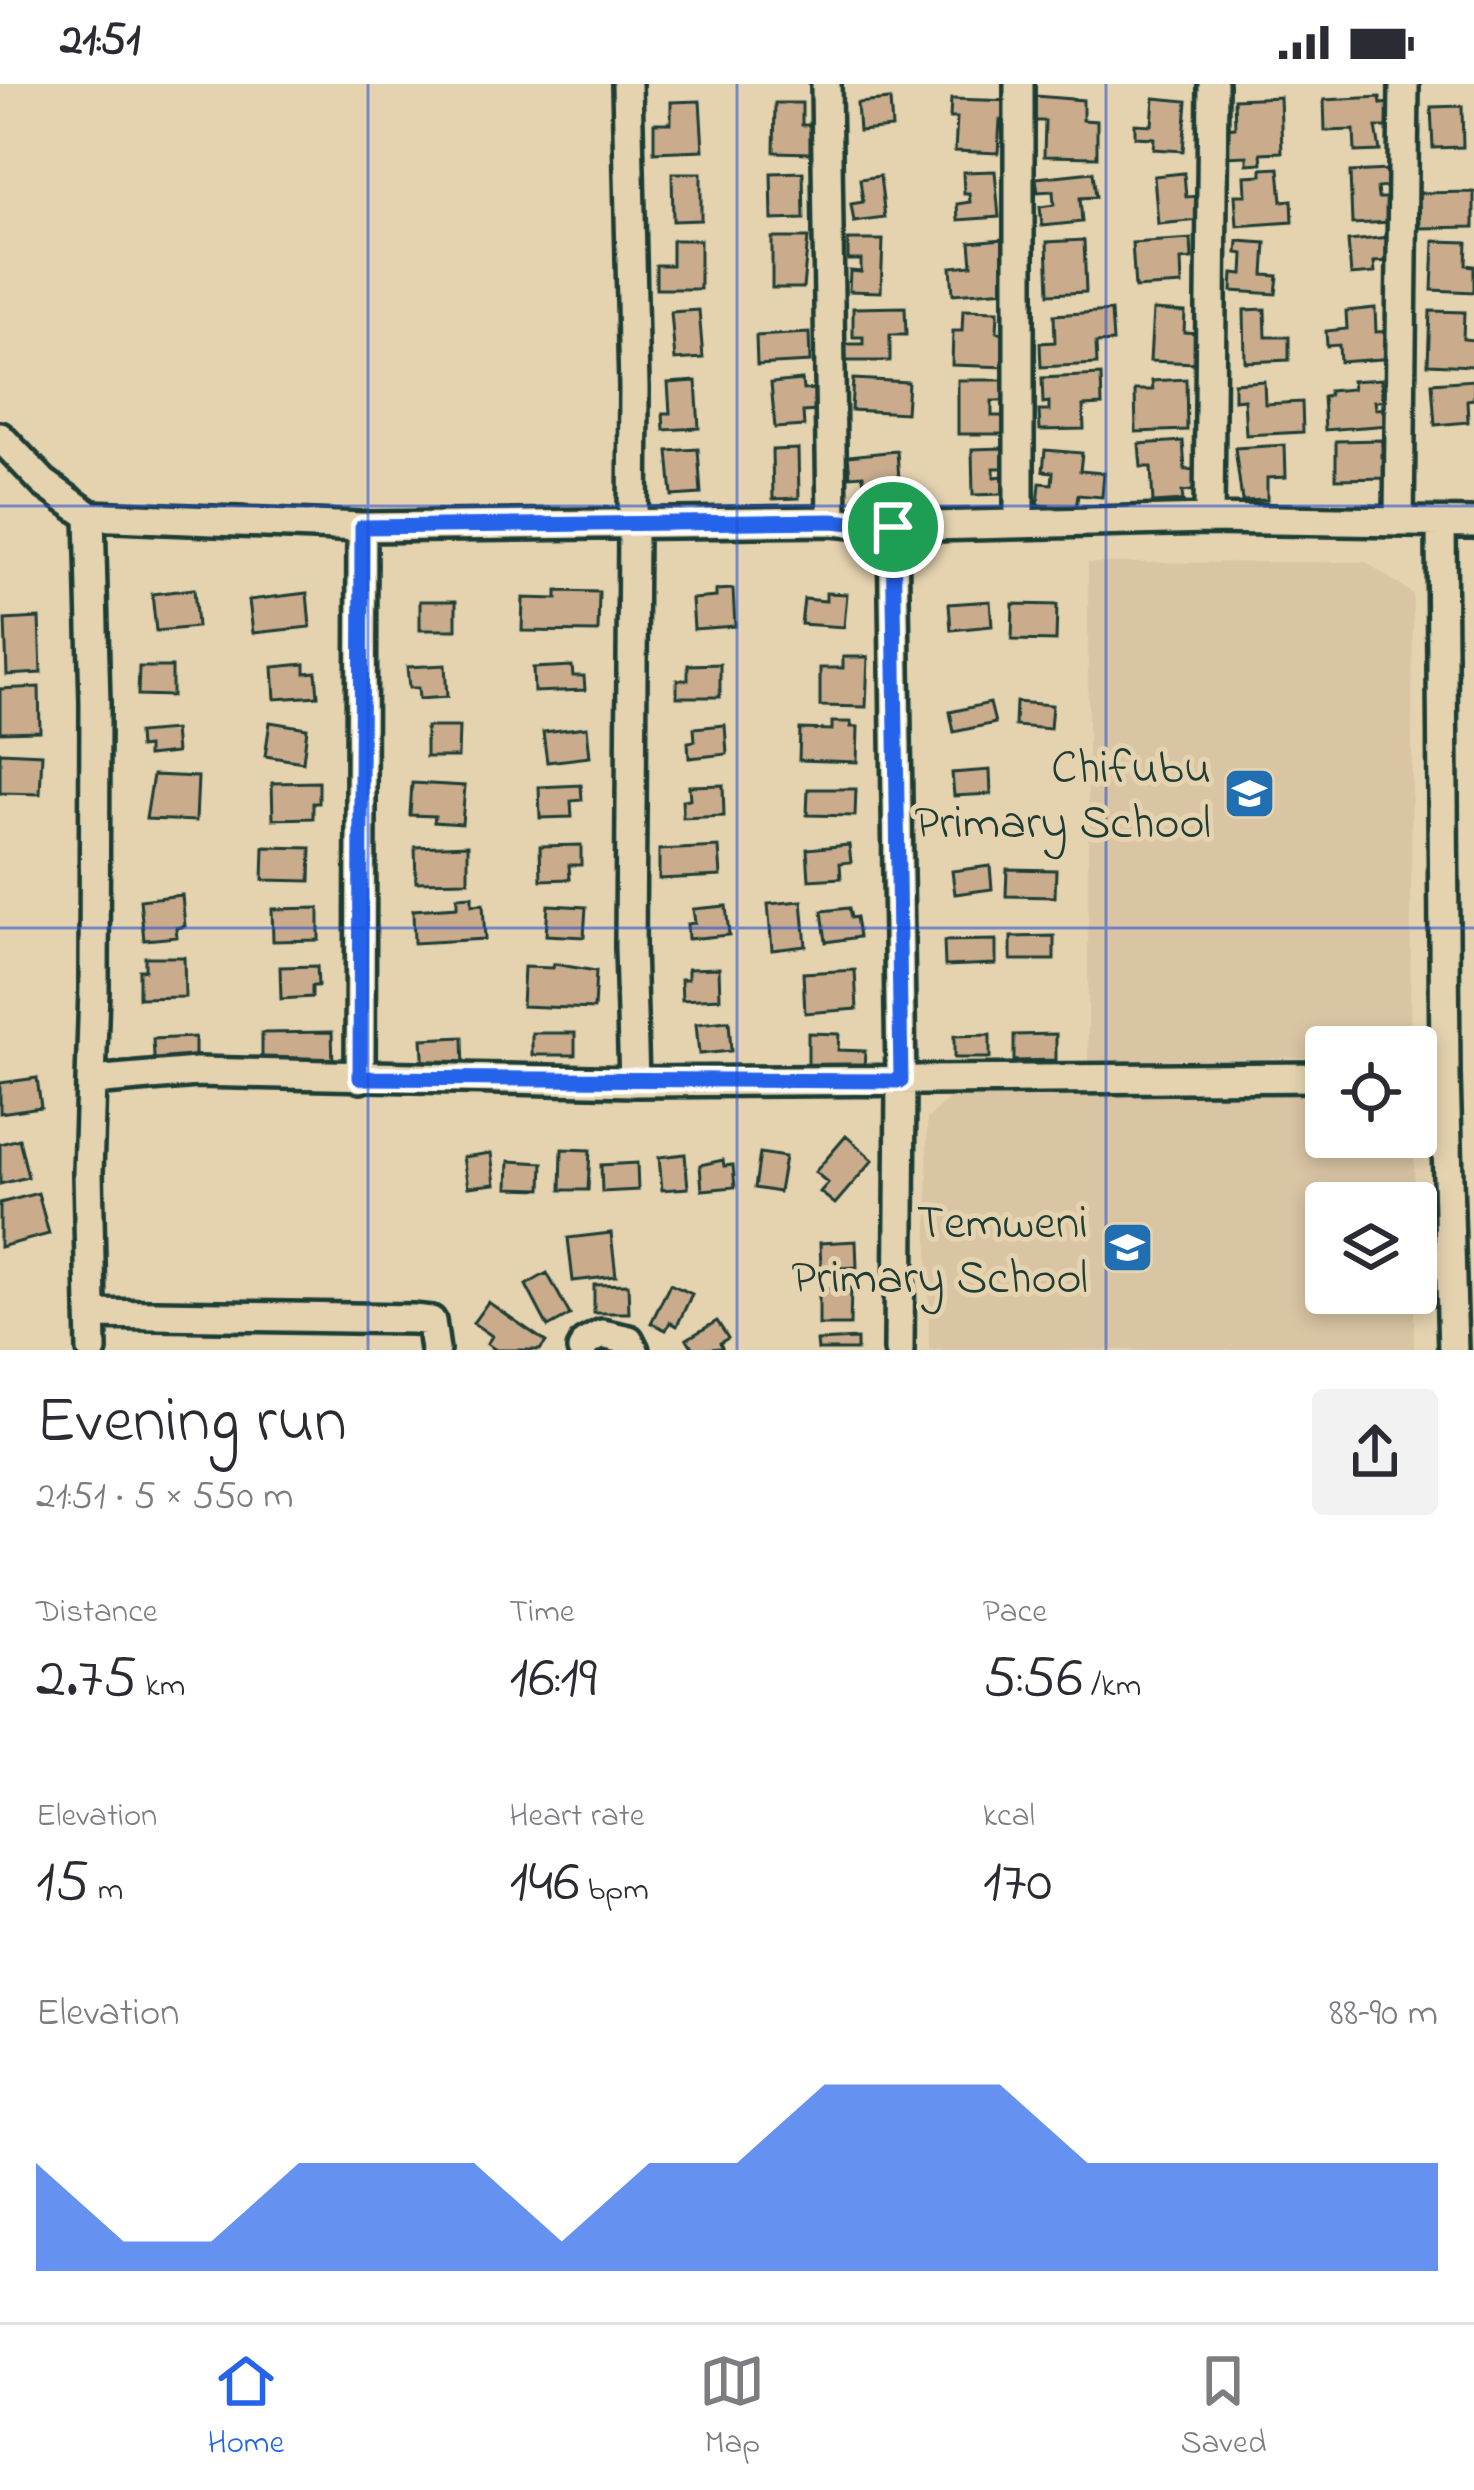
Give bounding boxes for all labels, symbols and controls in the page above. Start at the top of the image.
text: 21:51 [60,9,141,75]
pin [842,476,944,578]
icon: arrive [860,494,926,560]
place label: Chifubu Primary School [914,735,1211,860]
school or university icon: Chifubu Primary School [1222,765,1278,821]
map controls [1305,1026,1437,1314]
button: locate [1305,1026,1437,1158]
button: layers [1305,1182,1437,1314]
place label: Temweni Primary School [791,1190,1088,1315]
school or university icon: Temweni Primary School [1099,1220,1155,1276]
text: Evening run [36,1376,347,1472]
button: share [1312,1389,1438,1515]
text: 21:51 · 5 × 550 m [36,1469,294,1526]
text: Distance [36,1589,158,1637]
text: Time [509,1589,575,1637]
text: Pace [983,1589,1047,1637]
text: 2.75 [36,1637,137,1724]
text: 16:19 [509,1637,597,1724]
text: 5:56 [983,1637,1083,1724]
text: km [137,1663,185,1711]
text: /km [1083,1663,1141,1711]
text: Elevation [36,1793,157,1841]
text: Heart rate [509,1793,645,1841]
text: kcal [983,1793,1035,1841]
text: 15 [36,1841,89,1928]
text: 146 [509,1841,580,1928]
text: 170 [983,1841,1052,1928]
text: m [89,1867,123,1915]
text: bpm [580,1867,649,1915]
text: Elevation [36,1986,179,2043]
text: 88–90 m [1329,1986,1438,2043]
tab: Home [208,2348,284,2468]
tab: Map [699,2348,765,2468]
tab: Saved [1180,2348,1266,2468]

